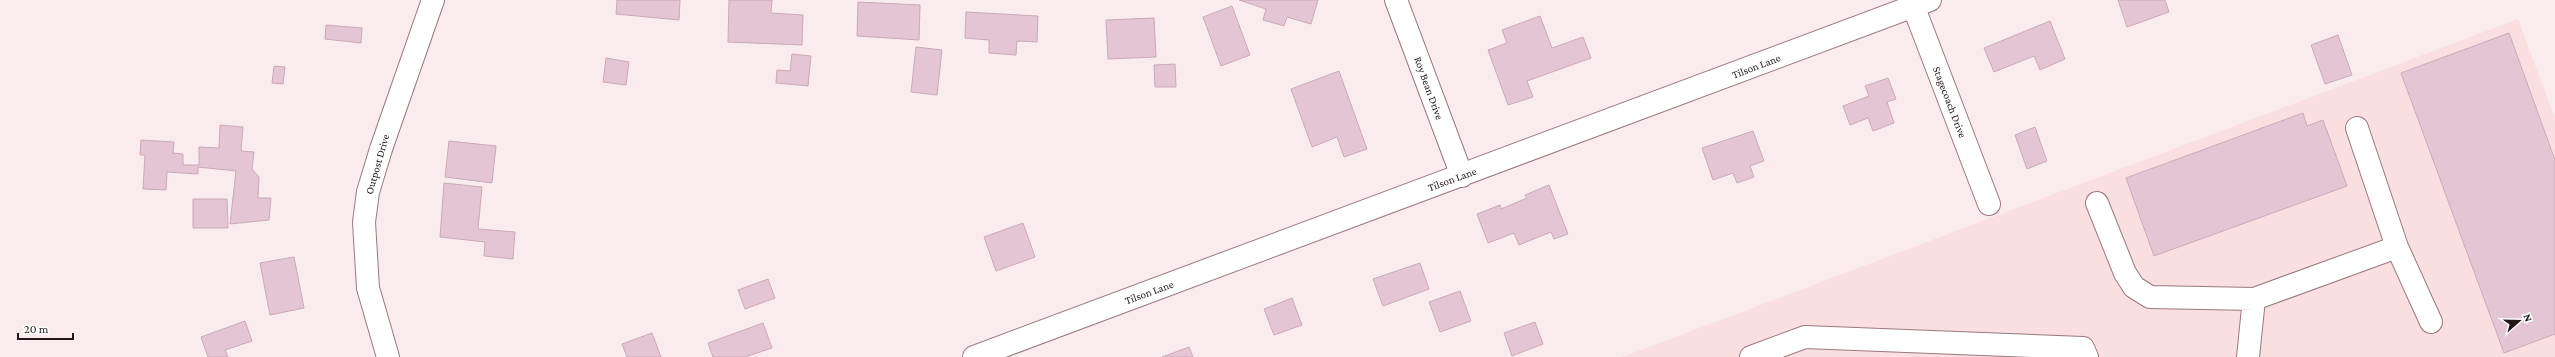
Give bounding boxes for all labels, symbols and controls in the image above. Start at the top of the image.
street label: Tilson Lane [1730,51,1782,81]
street label: Roy Bean Drive [1411,55,1446,122]
street label: Stagecoach Drive [1930,65,1969,140]
street label: Outpost Drive [363,132,392,196]
street label: Tilson Lane [1426,165,1478,193]
street label: Tilson Lane [1123,278,1175,306]
north arrow [2499,301,2539,341]
text: N [2521,312,2535,324]
scale bar [18,315,73,341]
text: 20 m [24,322,49,336]

